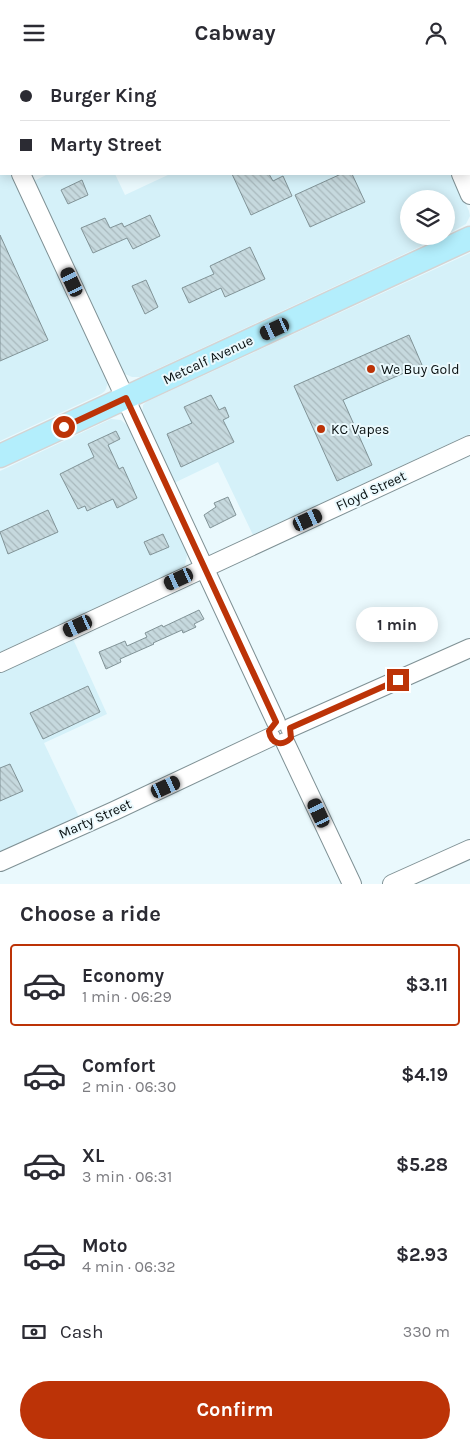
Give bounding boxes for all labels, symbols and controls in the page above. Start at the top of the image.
icon: menu [20,19,48,47]
icon: person [422,19,450,47]
text: Cabway [195,20,275,46]
text: Burger King [50,85,156,107]
text: Marty Street [50,134,162,156]
map controls [400,190,455,245]
button: layers [400,190,455,245]
car [58,265,85,299]
car [258,316,291,342]
street label: Metcalf Avenue [160,332,256,388]
place label: We Buy Gold [381,361,459,378]
marker: We Buy Gold [365,363,377,375]
route start [53,416,75,438]
place label: KC Vapes [331,421,389,438]
marker: KC Vapes [315,423,327,435]
street label: Floyd Street [333,467,409,515]
car [291,507,324,533]
car [162,566,195,592]
callout: 1 min [357,607,439,643]
car [61,613,94,639]
text: 1 min [377,615,417,634]
route end [387,669,409,691]
car [149,774,182,800]
street label: Marty Street [56,795,134,843]
car [305,796,332,830]
text: Choose a ride [20,901,161,927]
icon: car [22,963,67,1008]
text: Economy [82,965,164,987]
text: $3.11 [405,974,448,996]
text: 1 min · 06:29 [82,987,172,1006]
icon: car [22,1053,67,1098]
text: Comfort [82,1055,156,1077]
text: $4.19 [401,1064,448,1086]
text: 2 min · 06:30 [82,1077,176,1096]
icon: car [22,1143,67,1188]
text: XL [82,1145,104,1167]
text: $5.28 [396,1154,448,1176]
text: 3 min · 06:31 [82,1167,172,1186]
icon: car [22,1233,67,1278]
text: Moto [82,1235,128,1257]
text: $2.93 [396,1244,448,1266]
text: 4 min · 06:32 [82,1257,176,1276]
icon: cash [20,1318,48,1346]
text: Cash [60,1321,104,1343]
text: 330 m [403,1322,450,1341]
button: Confirm [20,1381,450,1439]

